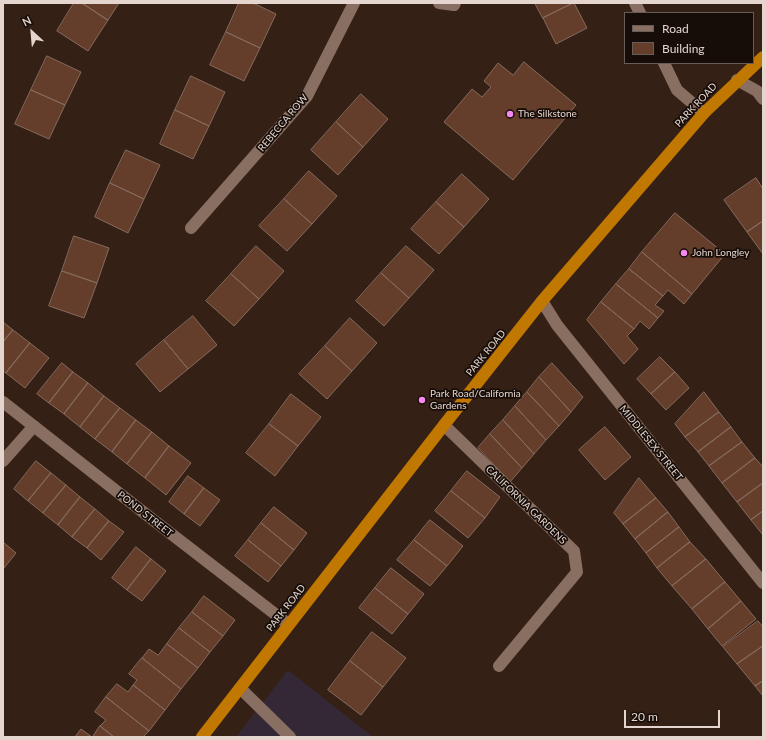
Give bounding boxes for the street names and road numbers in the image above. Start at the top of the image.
street label: PARK ROAD [672,80,720,130]
street label: REBECCA ROW [256,92,310,154]
street label: PARK ROAD [464,327,508,379]
street label: MIDDLESEX STREET [617,403,685,483]
street label: CALIFORNIA GARDENS [483,463,569,547]
street label: POND STREET [115,489,175,539]
street label: PARK ROAD [264,582,308,634]

